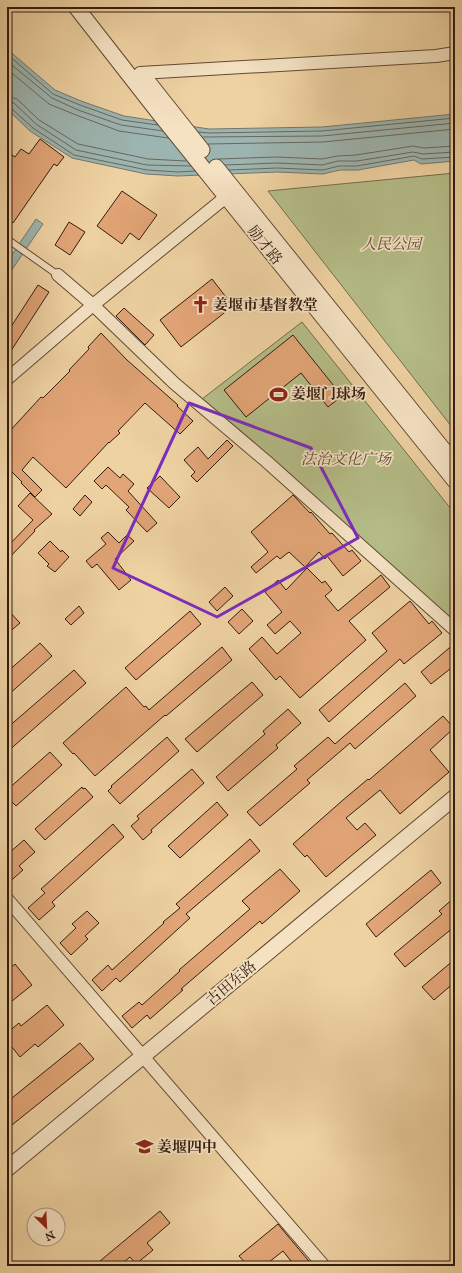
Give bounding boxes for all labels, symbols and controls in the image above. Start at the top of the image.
street label: 励才路 [244,222,286,268]
park label: 人民公园 [361,235,423,253]
church icon: 姜堰市基督教堂 [190,295,210,315]
place label: 姜堰市基督教堂 [213,296,318,314]
sports icon: 姜堰门球场 [268,384,288,404]
place label: 姜堰门球场 [291,385,366,403]
park label: 法治文化广场 [301,450,393,468]
street label: 古田东路 [202,957,260,1009]
school or university icon: 姜堰四中 [134,1137,154,1157]
place label: 姜堰四中 [157,1138,217,1156]
north arrow [26,1207,66,1247]
text: N [42,1228,57,1244]

